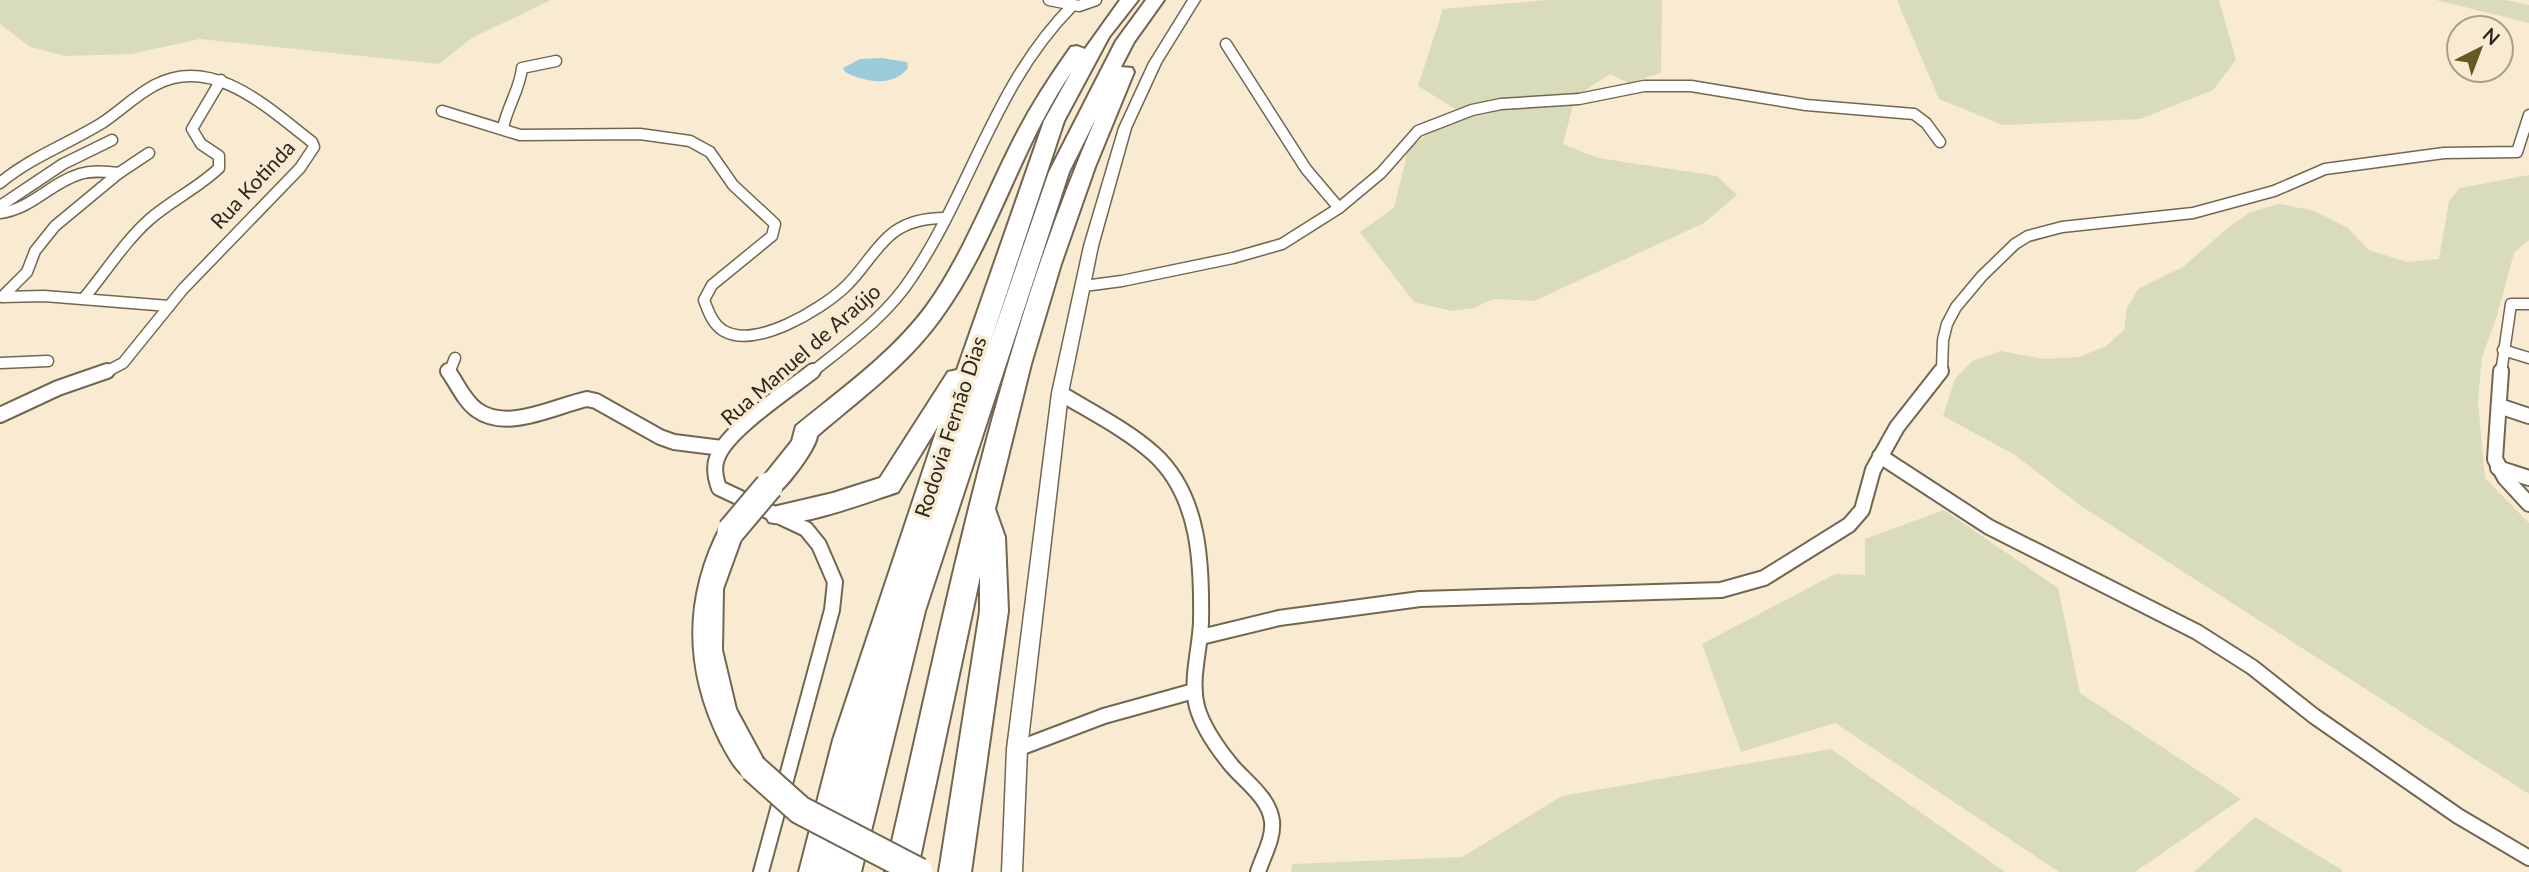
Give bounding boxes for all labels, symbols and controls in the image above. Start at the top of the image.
north arrow [2445,14,2515,84]
text: N [2479,23,2505,49]
street label: Rua Kotinda [205,135,299,233]
street label: Rua Manuel de Araújo [715,278,885,430]
street label: Rodovia Fernão Dias [908,333,991,520]

